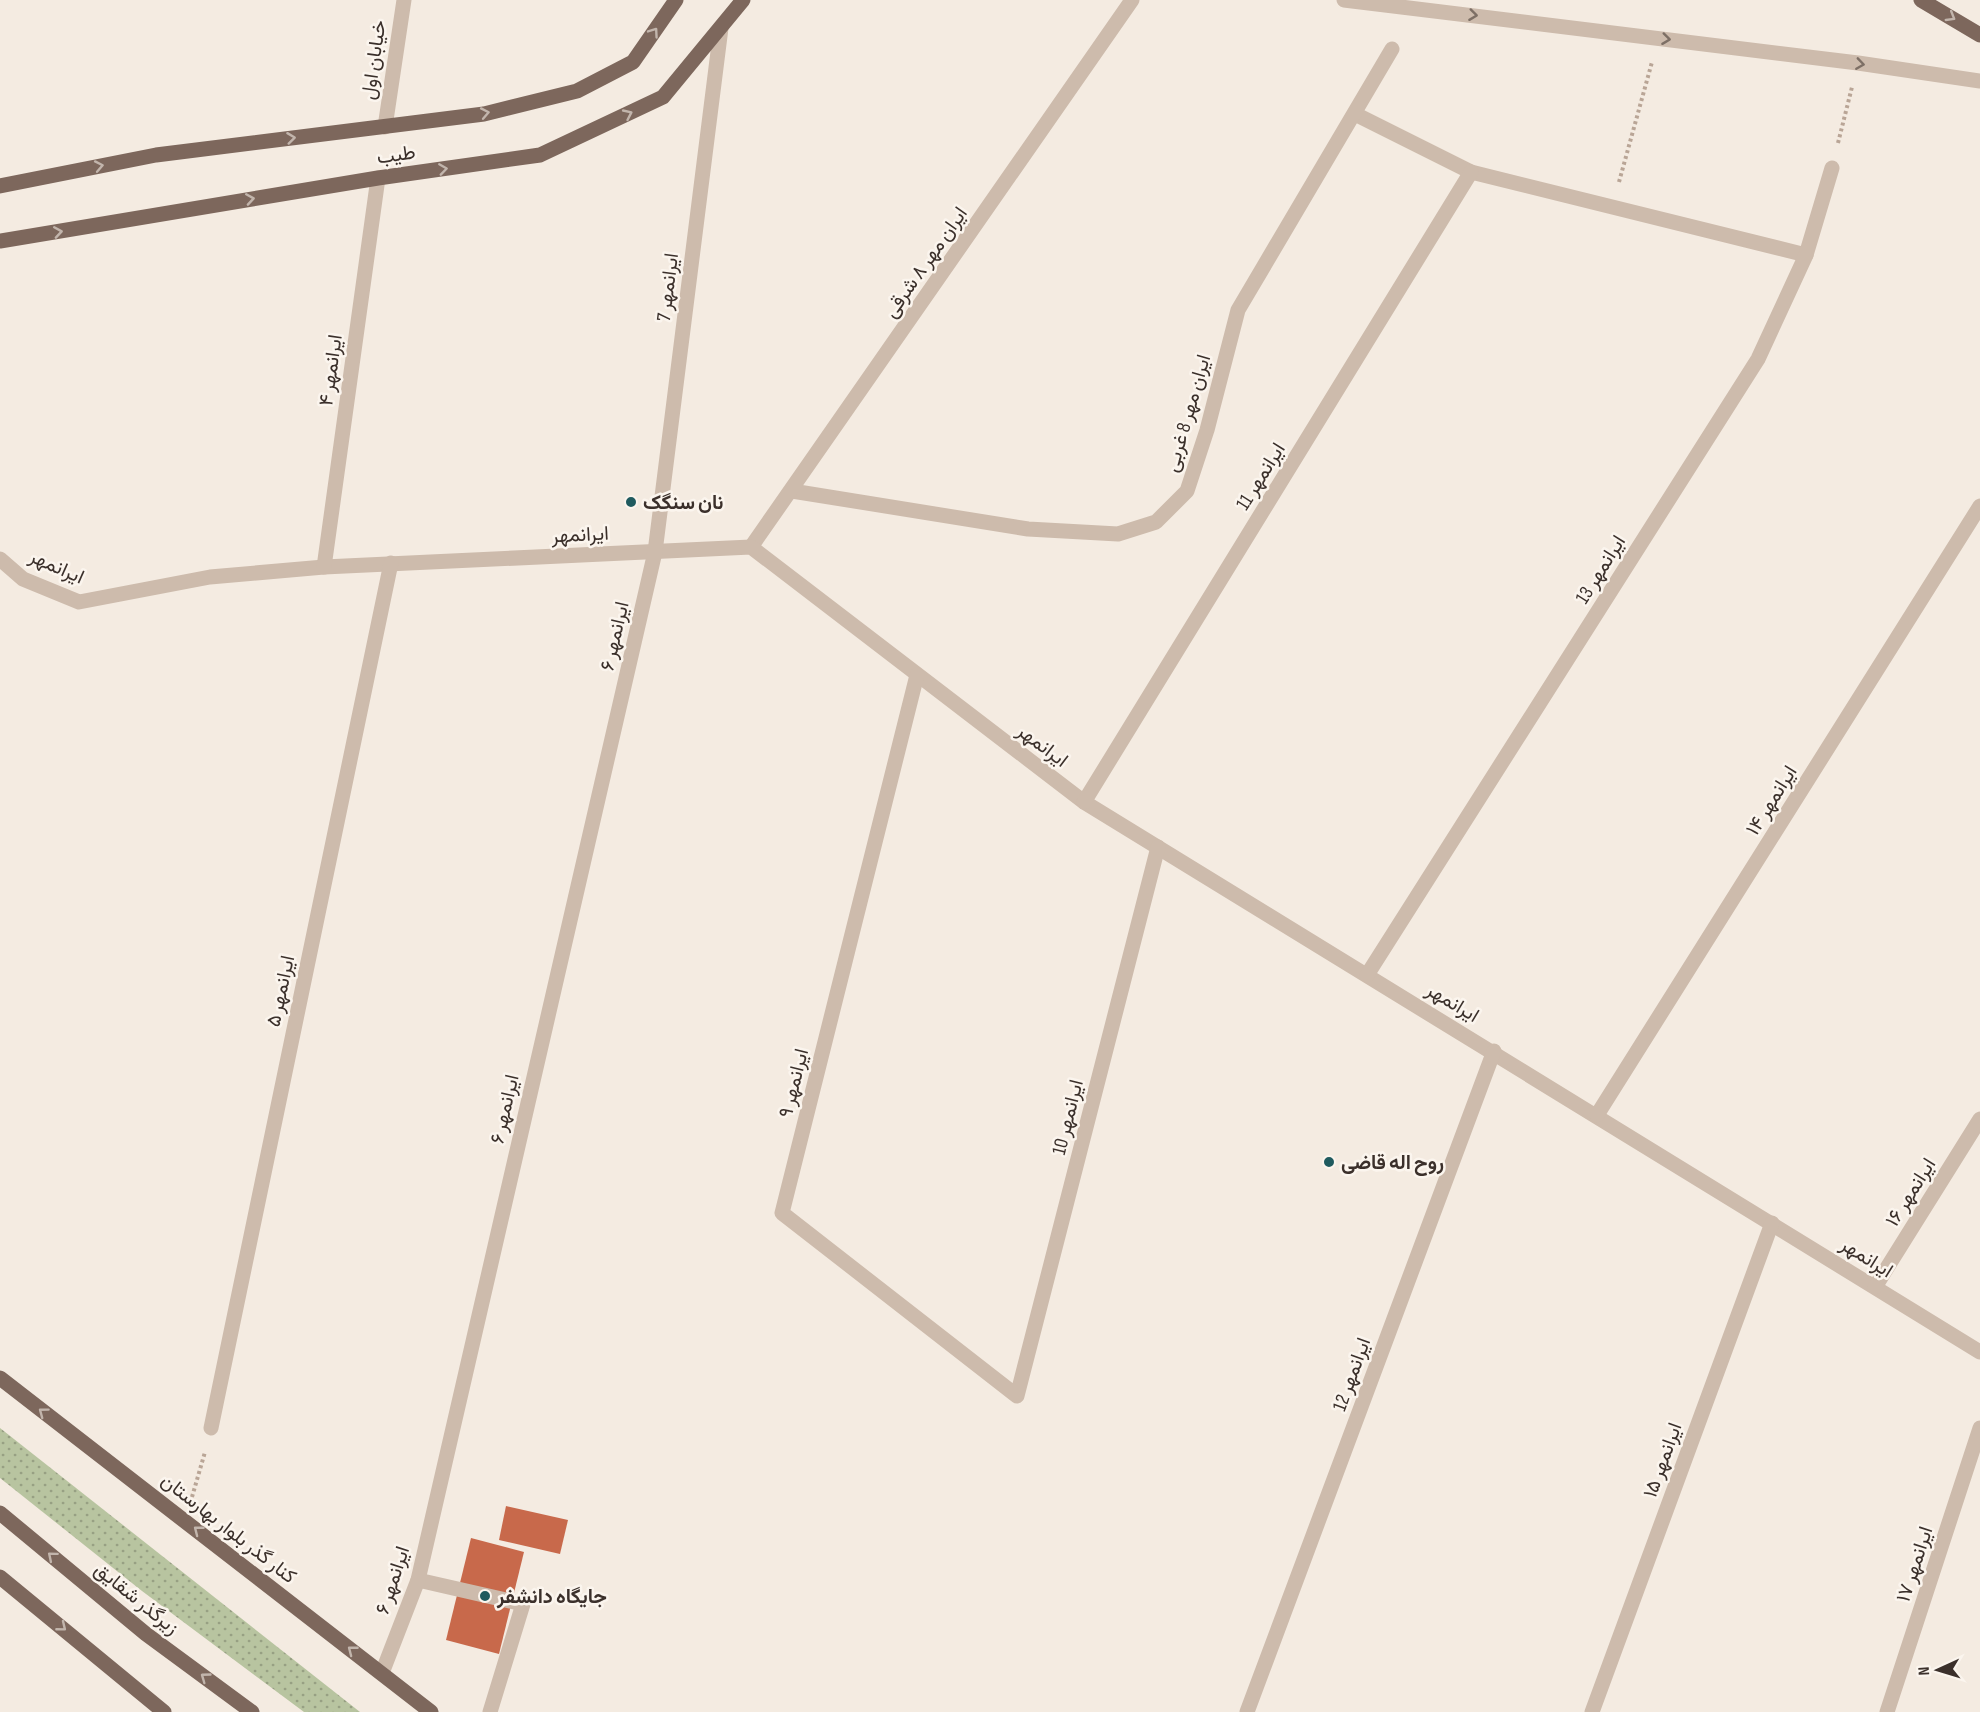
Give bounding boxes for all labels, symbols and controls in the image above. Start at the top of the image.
one-way arrow [1468,9,1477,21]
one-way arrow [1945,10,1955,22]
street label: خیابان اول [357,19,391,101]
one-way arrow [647,28,658,39]
one-way arrow [1662,33,1671,45]
one-way arrow [1855,57,1864,69]
one-way arrow [480,107,490,120]
one-way arrow [621,109,632,121]
one-way arrow [287,133,296,145]
street label: طیب [375,140,417,170]
one-way arrow [93,160,103,173]
one-way arrow [438,163,447,175]
one-way arrow [245,194,255,206]
street label: ایران مهر ٨ شرقی [879,202,973,323]
one-way arrow [53,226,62,238]
street label: ایرانمهر 7 [652,252,684,323]
street label: ایرانمهر ۴ [314,333,348,407]
street label: ایران مهر 8 غربی [1160,352,1216,475]
street label: ایرانمهر 11 [1231,439,1291,515]
place label: نان سنگک [643,491,723,515]
marker: نان سنگک [624,495,638,509]
street label: ایرانمهر [550,522,609,549]
street label: ایرانمهر 13 [1571,531,1631,608]
street label: ایرانمهر [25,544,88,590]
street label: ایرانمهر ۶ [595,599,635,673]
street label: ایرانمهر [1011,718,1073,773]
street label: ایرانمهر ۱۴ [1741,761,1803,840]
street label: ایرانمهر ۵ [262,953,300,1029]
street label: ایرانمهر [1421,977,1483,1028]
street label: ایرانمهر ۹ [774,1046,814,1120]
street label: ایرانمهر ۶ [485,1072,525,1146]
street label: ایرانمهر 10 [1047,1077,1089,1157]
place label: روح اله قاضی [1341,1151,1444,1176]
street label: ایرانمهر ۱۶ [1881,1154,1941,1231]
marker: روح اله قاضی [1322,1155,1336,1169]
street label: ایرانمهر [1835,1232,1897,1283]
street label: ایرانمهر 12 [1328,1335,1376,1414]
one-way arrow [39,1408,50,1419]
street label: ایرانمهر ۱۵ [1638,1420,1688,1501]
street label: کنار گذر بلوار بهارستان [156,1469,301,1589]
street label: ایرانمهر ۱۷ [1891,1523,1938,1605]
one-way arrow [194,1527,205,1538]
street label: ایرانمهر ۶ [371,1543,415,1617]
one-way arrow [48,1553,59,1564]
street label: زیرگذر شقایق [89,1557,183,1640]
place label: جایگاه دانشفر [496,1585,607,1609]
marker: جایگاه دانشفر [478,1589,492,1603]
one-way arrow [55,1620,66,1631]
north arrow [1908,1640,1968,1700]
one-way arrow [348,1646,359,1657]
text: N [1915,1666,1934,1676]
one-way arrow [201,1674,212,1685]

